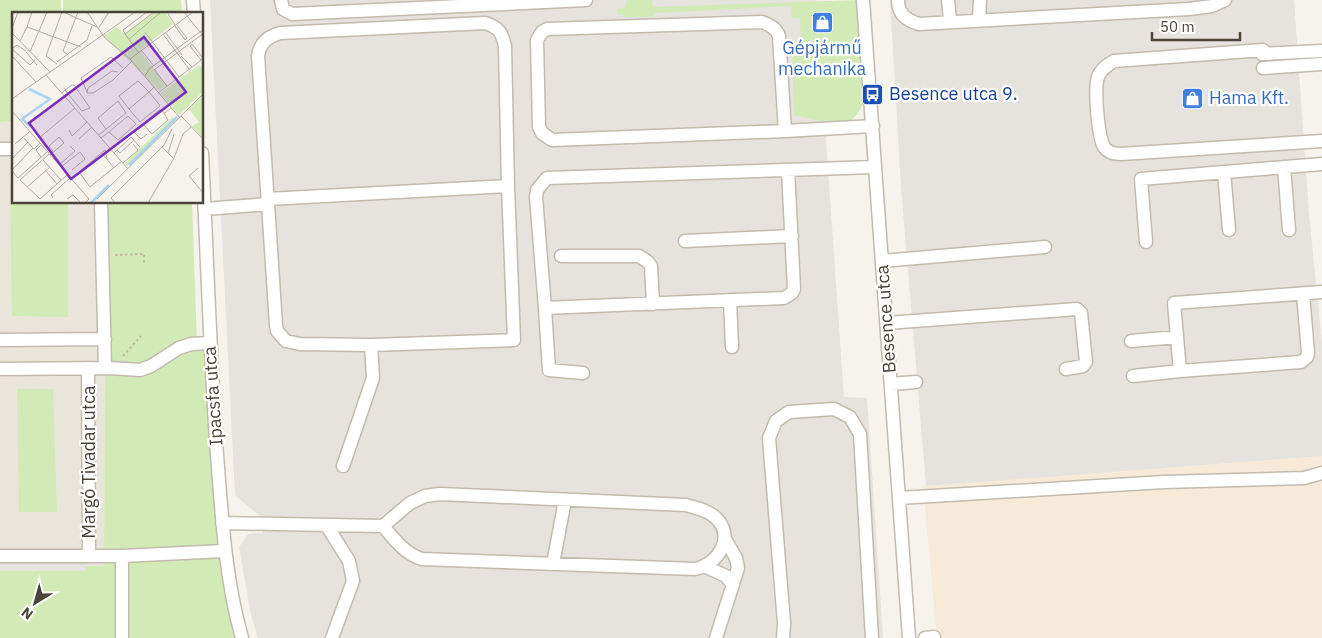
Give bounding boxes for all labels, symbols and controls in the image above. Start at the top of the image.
scale bar [1152,10,1240,42]
shop icon: Gépjármű mechanika [810,11,834,35]
inset map [12,12,204,204]
text: 50 m [1160,17,1195,36]
place label: Gépjármű mechanika [778,36,866,80]
bus stop icon: Besence utca 9. [861,82,885,106]
place label: Besence utca 9. [889,82,1018,105]
shop icon: Hama Kft. [1181,86,1205,110]
place label: Hama Kft. [1209,86,1289,109]
street label: Besence utca [870,264,901,374]
street label: Ipacsfa utca [198,345,227,447]
street label: Margó Tivadar utca [77,385,100,539]
north arrow [10,578,60,628]
text: N [18,603,37,624]

